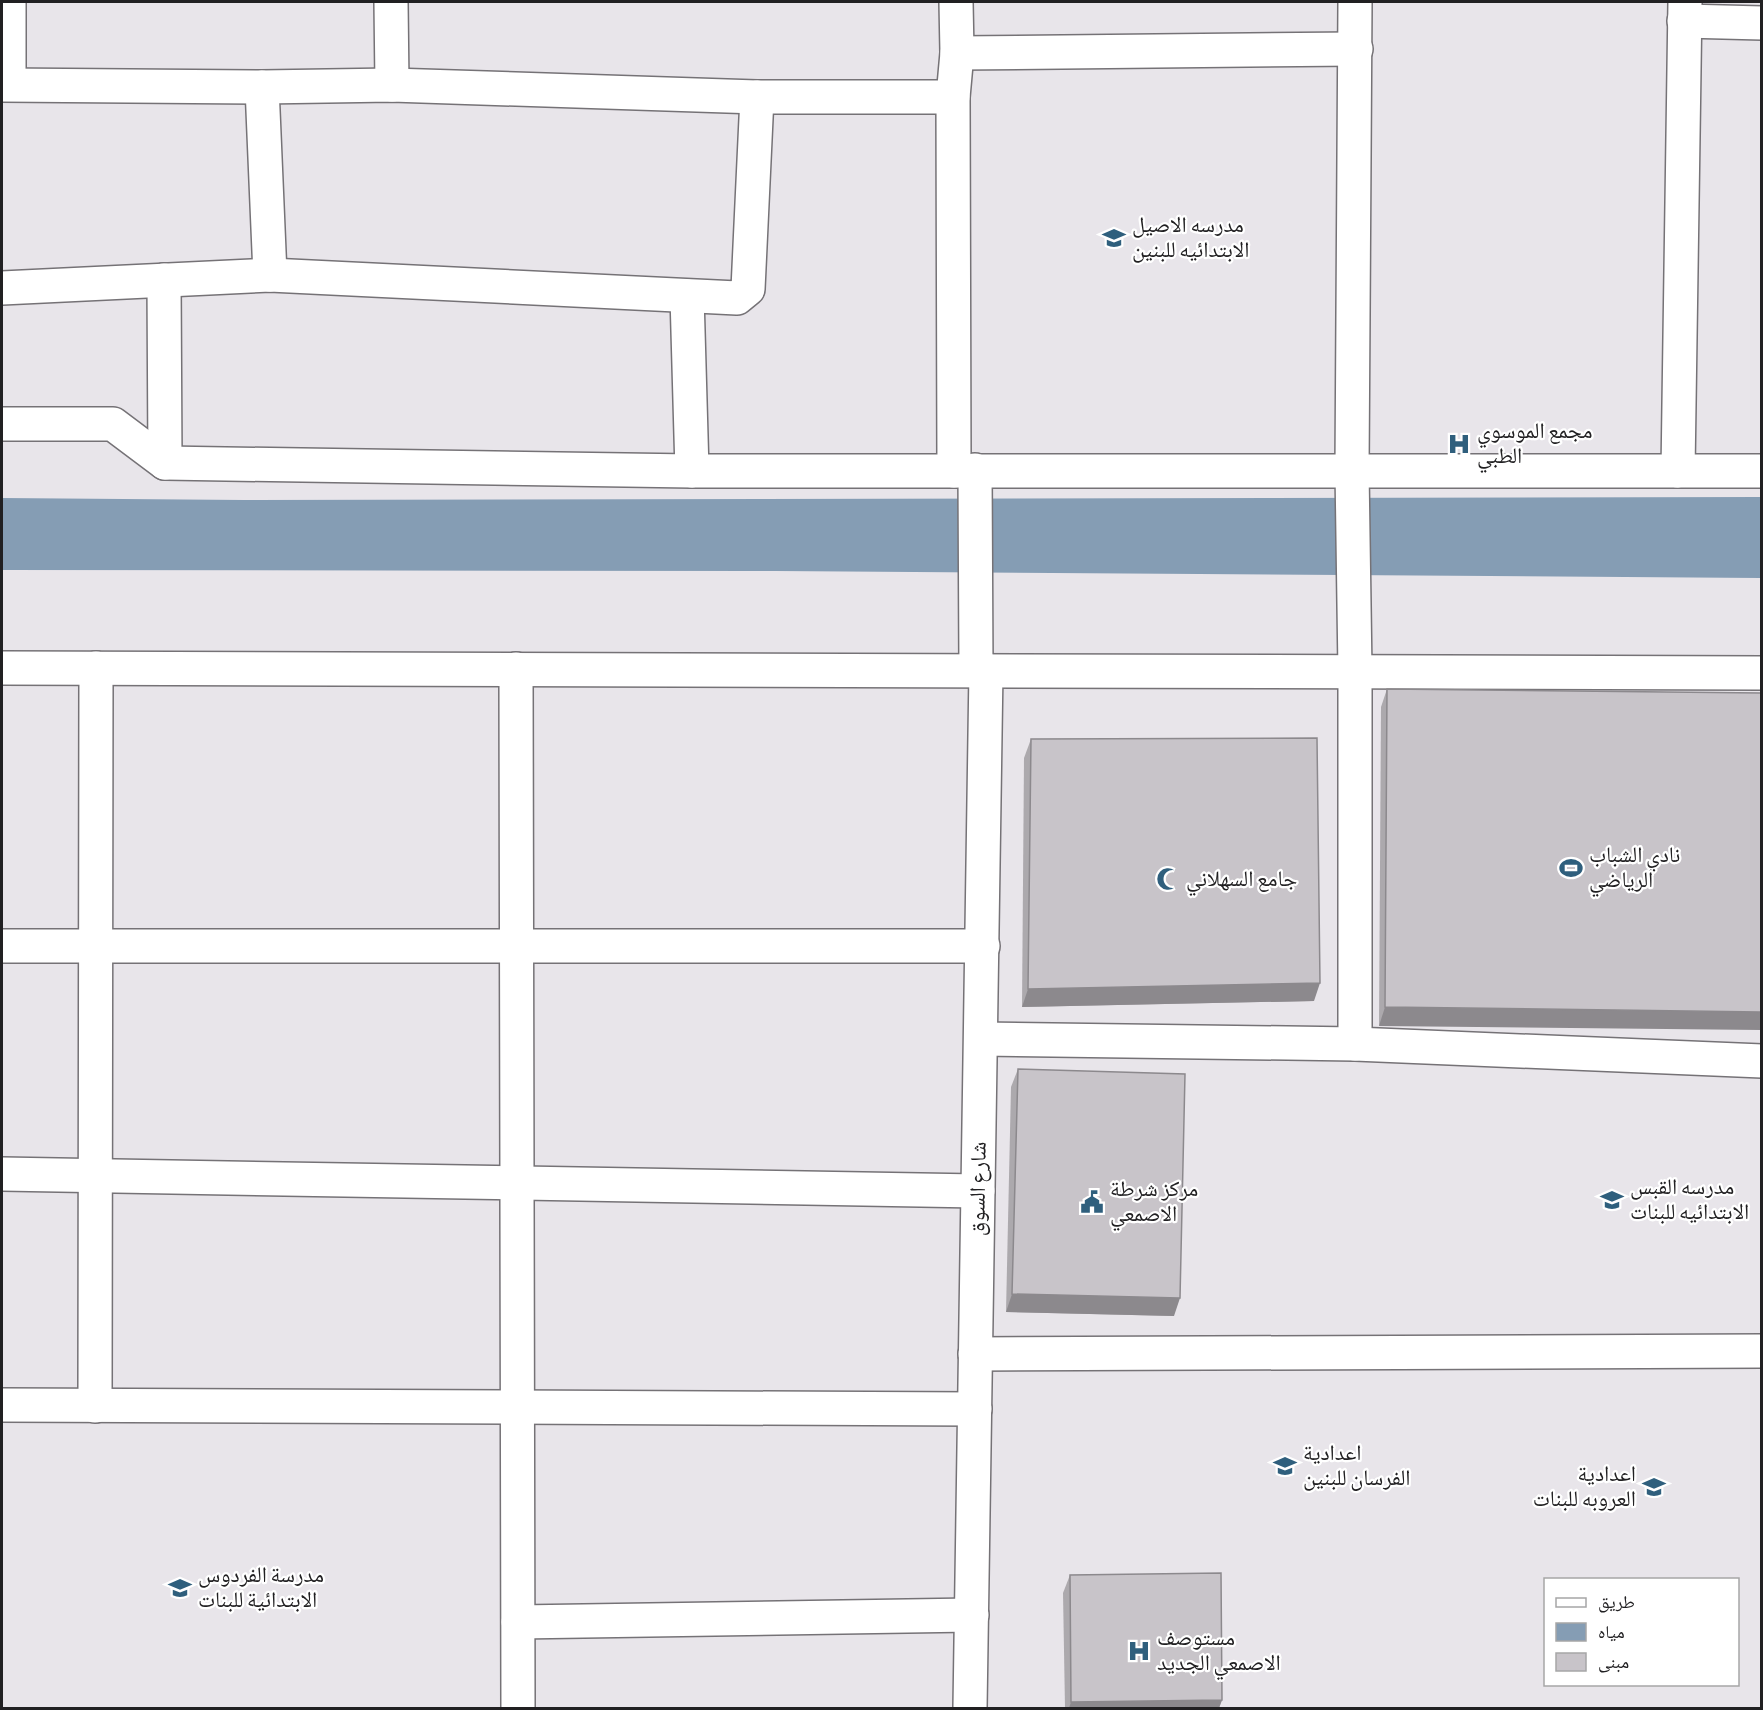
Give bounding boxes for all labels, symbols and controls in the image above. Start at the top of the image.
place label: مدرسه الاصيل الابتدائيه للبنين [1132,214,1250,263]
school or university icon: مدرسه الاصيل الابتدائيه للبنين [1101,225,1127,251]
place label: مجمع الموسوي الطبي [1477,420,1593,473]
hospital icon: مجمع الموسوي الطبي [1446,431,1472,457]
place label: نادي الشباب الرياضي [1589,844,1680,897]
sports icon: نادي الشباب الرياضي [1558,855,1584,881]
mosque icon: جامع السهلاني [1155,866,1181,892]
place label: جامع السهلاني [1186,868,1297,896]
street label: شارع السوق [966,1142,992,1236]
place label: مدرسه القبس الابتدائيه للبنات [1630,1176,1749,1224]
place label: مركز شرطة الاصمعي [1110,1178,1198,1231]
school or university icon: مدرسه القبس الابتدائيه للبنات [1599,1187,1625,1213]
public building icon: مركز شرطة الاصمعي [1079,1189,1105,1215]
place label: اعدادية الفرسان للبنين [1303,1442,1411,1491]
school or university icon: اعدادية الفرسان للبنين [1272,1453,1298,1479]
place label: اعدادية العروبه للبنات [1533,1463,1636,1511]
school or university icon: اعدادية العروبه للبنات [1641,1474,1667,1500]
place label: مدرسة الفردوس الابتدائية للبنات [198,1564,324,1612]
school or university icon: مدرسة الفردوس الابتدائية للبنات [167,1575,193,1601]
legend [1544,1578,1739,1686]
text: طريق [1598,1594,1635,1613]
text: مياه [1598,1624,1625,1642]
place label: مستوصف الاصمعي الجديد [1157,1627,1281,1680]
hospital icon: مستوصف الاصمعي الجديد [1126,1638,1152,1664]
text: مبنى [1598,1654,1629,1673]

